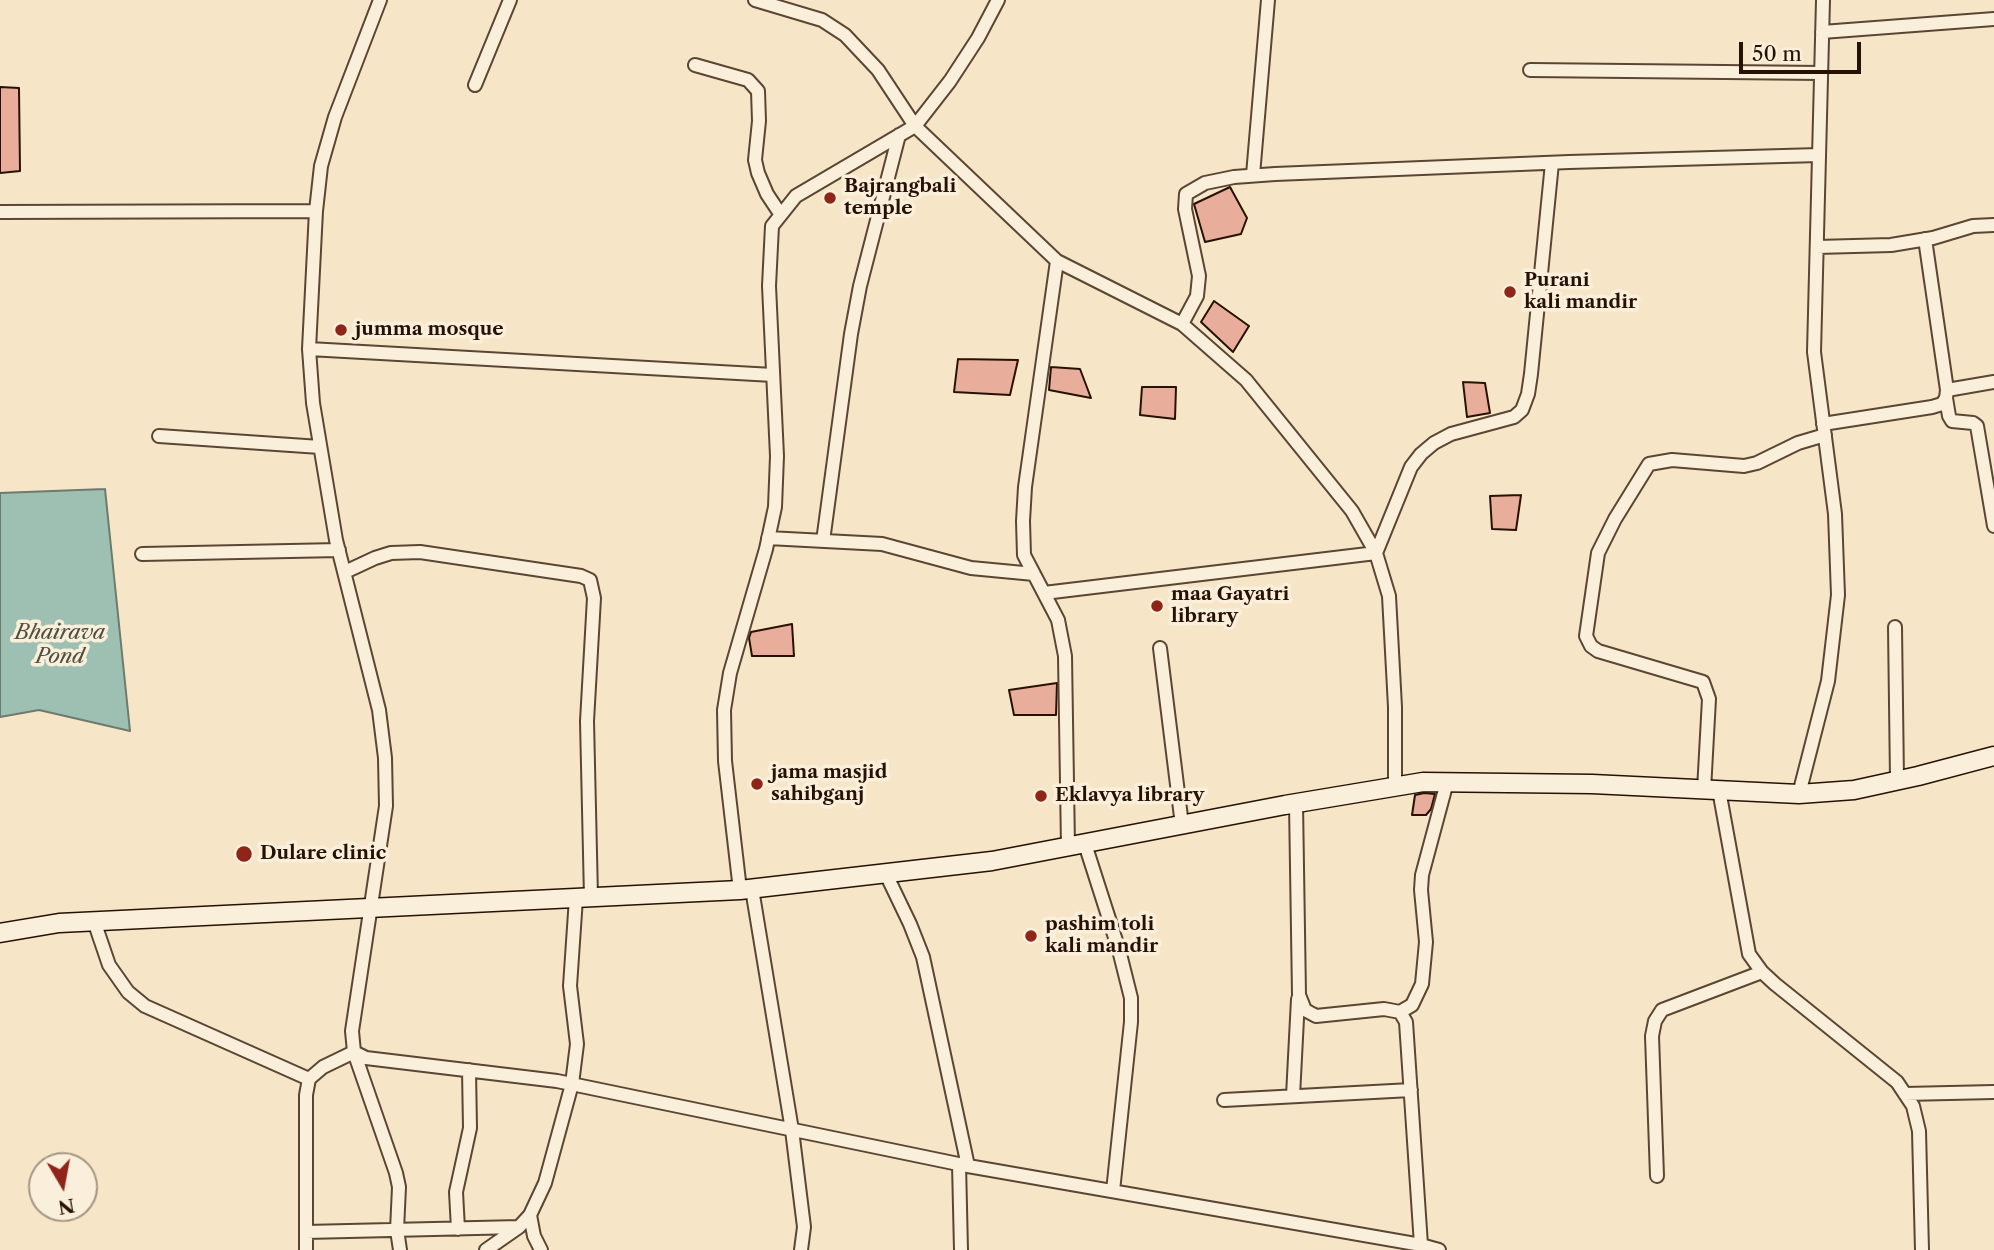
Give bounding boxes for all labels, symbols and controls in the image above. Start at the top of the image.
scale bar [1742,28,1864,72]
text: 50 m [1752,41,1802,66]
place label: Bajrangbali temple [844,176,956,220]
marker: Bajrangbali temple [822,190,838,206]
place label: Purani kali mandir [1524,270,1637,314]
marker: Purani kali mandir [1502,284,1518,300]
place label: jumma mosque [355,319,504,341]
marker: jumma mosque [333,322,349,338]
place label: maa Gayatri library [1171,584,1289,628]
marker: maa Gayatri library [1149,598,1165,614]
water label: Bhairava Pond [15,620,105,670]
place label: jama masjid sahibganj [771,762,887,806]
marker: jama masjid sahibganj [749,776,765,792]
place label: Eklavya library [1055,785,1204,807]
marker: Eklavya library [1033,788,1049,804]
place label: Dulare clinic [260,843,386,865]
marker: Dulare clinic [234,844,254,864]
place label: pashim toli kali mandir [1045,914,1158,958]
marker: pashim toli kali mandir [1023,928,1039,944]
north arrow [28,1152,98,1222]
text: N [56,1193,77,1219]

